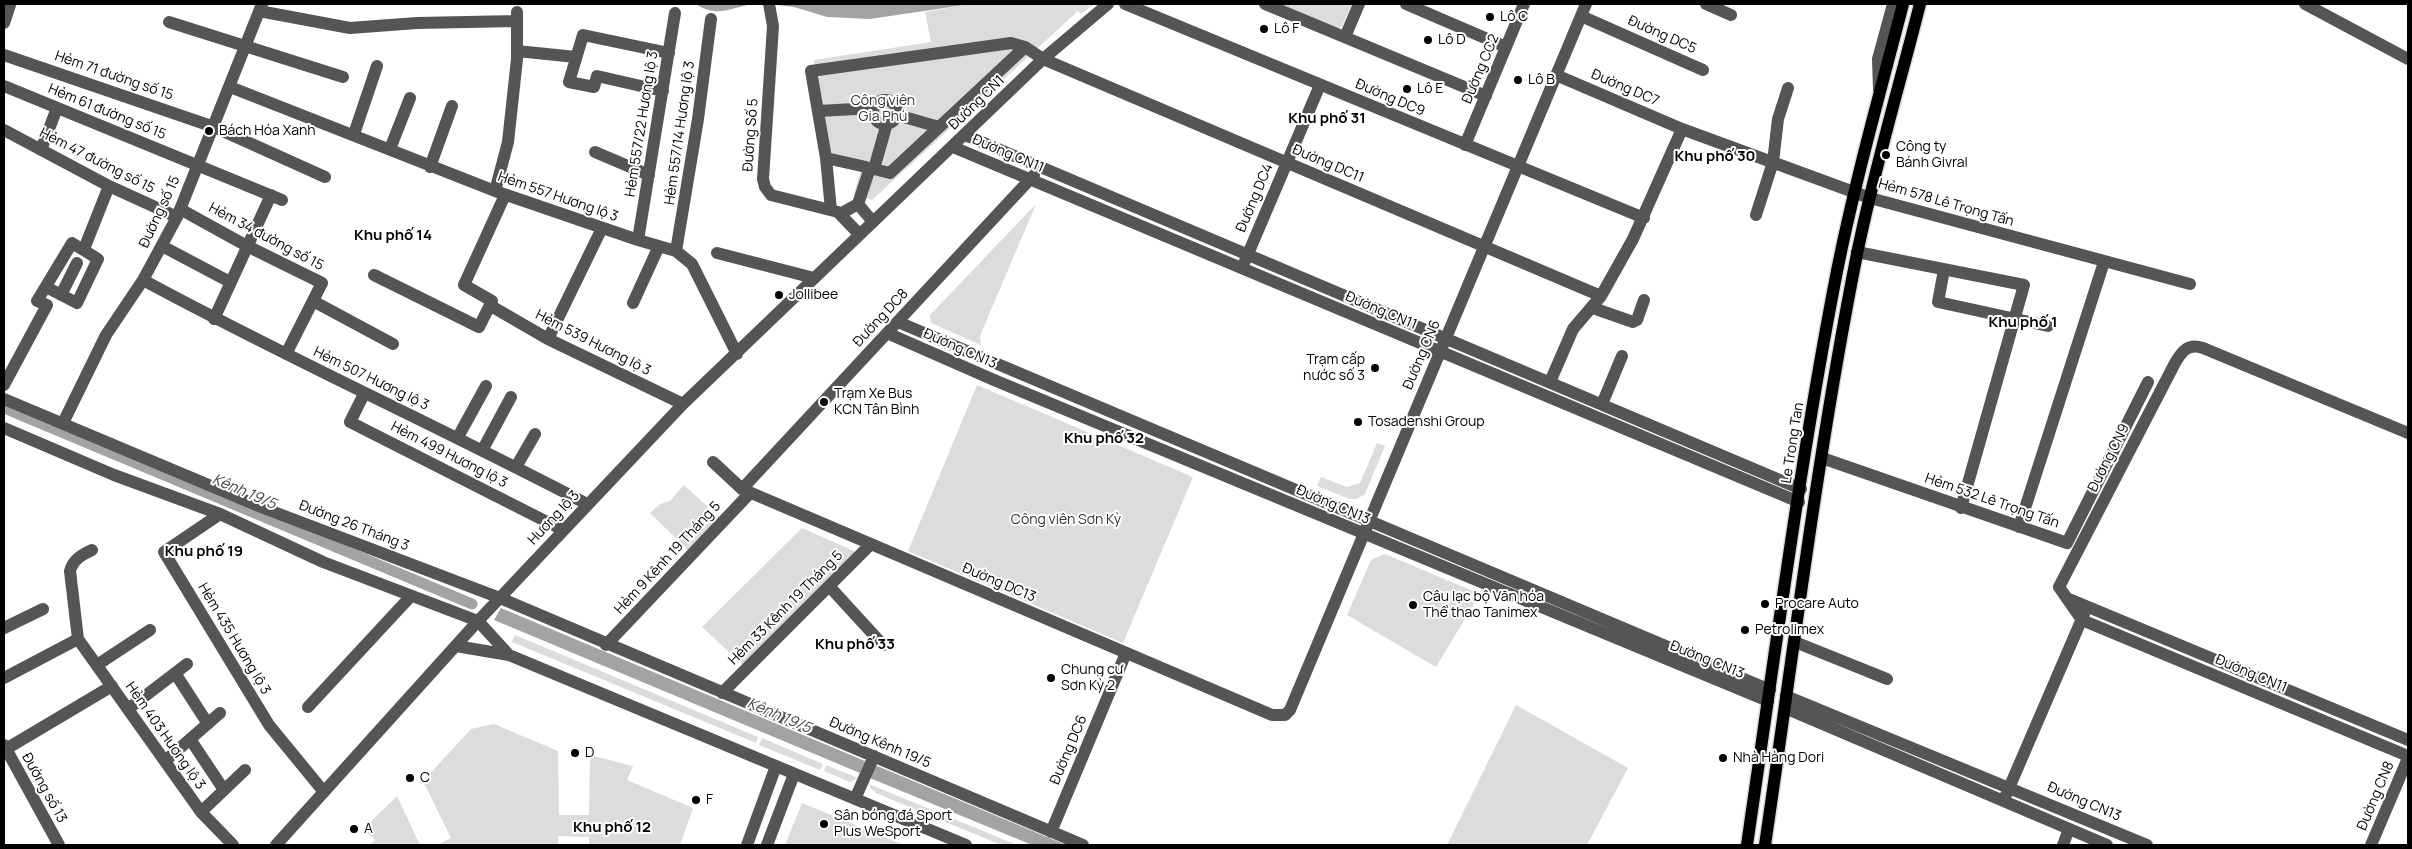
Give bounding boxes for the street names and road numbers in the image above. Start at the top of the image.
street label: Đường DC5 [1625,12,1699,58]
street label: Đường CC2 [1459,32,1503,106]
street label: Hẻm 71 đường số 15 [53,48,175,104]
street label: Hẻm 557/22 Hương lộ 3 [622,50,662,198]
street label: Hẻm 557/14 Hương lộ 3 [662,60,698,206]
street label: Đường DC7 [1589,66,1661,110]
street label: Đường CN1 [946,72,1008,134]
street label: Đường DC9 [1353,76,1427,120]
street label: Hẻm 61 đường số 15 [46,81,168,143]
street label: Đường Số 5 [740,98,762,172]
street label: Hẻm 47 đường số 15 [37,125,157,197]
street label: Đường CN11 [970,131,1046,177]
street label: Đường DC11 [1290,141,1366,187]
street label: Đường DC4 [1233,161,1277,235]
street label: Hẻm 557 Hương lộ 3 [496,169,620,225]
street label: Đường số 15 [136,173,184,251]
street label: Hẻm 578 Lê Trọng Tấn [1876,176,2016,230]
street label: Hẻm 34 đường số 15 [206,200,326,274]
street label: Đường DC8 [850,286,912,350]
street label: Đường CN11 [1343,288,1419,334]
street label: Hẻm 539 Hương lộ 3 [532,307,654,379]
street label: Đường CN6 [1400,318,1444,392]
street label: Đường CN13 [921,325,999,373]
street label: Hẻm 507 Hương lộ 3 [310,344,432,414]
street label: Le Trong Tan [1778,401,1808,485]
street label: Hẻm 499 Hương lộ 3 [388,418,510,492]
street label: Đường CN9 [2085,421,2133,495]
street label: Hẻm 532 Lê Trọng Tấn [1923,470,2061,532]
street label: Đường CN13 [1294,482,1372,528]
street label: Hương lộ 3 [525,488,583,548]
street label: Đường 26 Tháng 3 [297,497,411,555]
street label: Hẻm 9 Kênh 19 Tháng 5 [611,498,725,618]
street label: Hẻm 33 Kênh 19 Tháng 5 [725,547,847,669]
street label: Đường DC13 [960,560,1038,606]
street label: Hẻm 435 Hương lộ 3 [194,580,274,698]
street label: Đường CN13 [1668,638,1746,682]
street label: Đường CN11 [2213,651,2289,697]
street label: Hẻm 403 Hương lộ 3 [122,679,208,793]
street label: Đường DC6 [1047,713,1091,787]
street label: Đường Kênh 19/5 [827,714,933,772]
street label: Đường số 13 [18,750,70,826]
street label: Đường CN8 [2354,759,2398,833]
street label: Đường CN13 [2045,779,2123,825]

